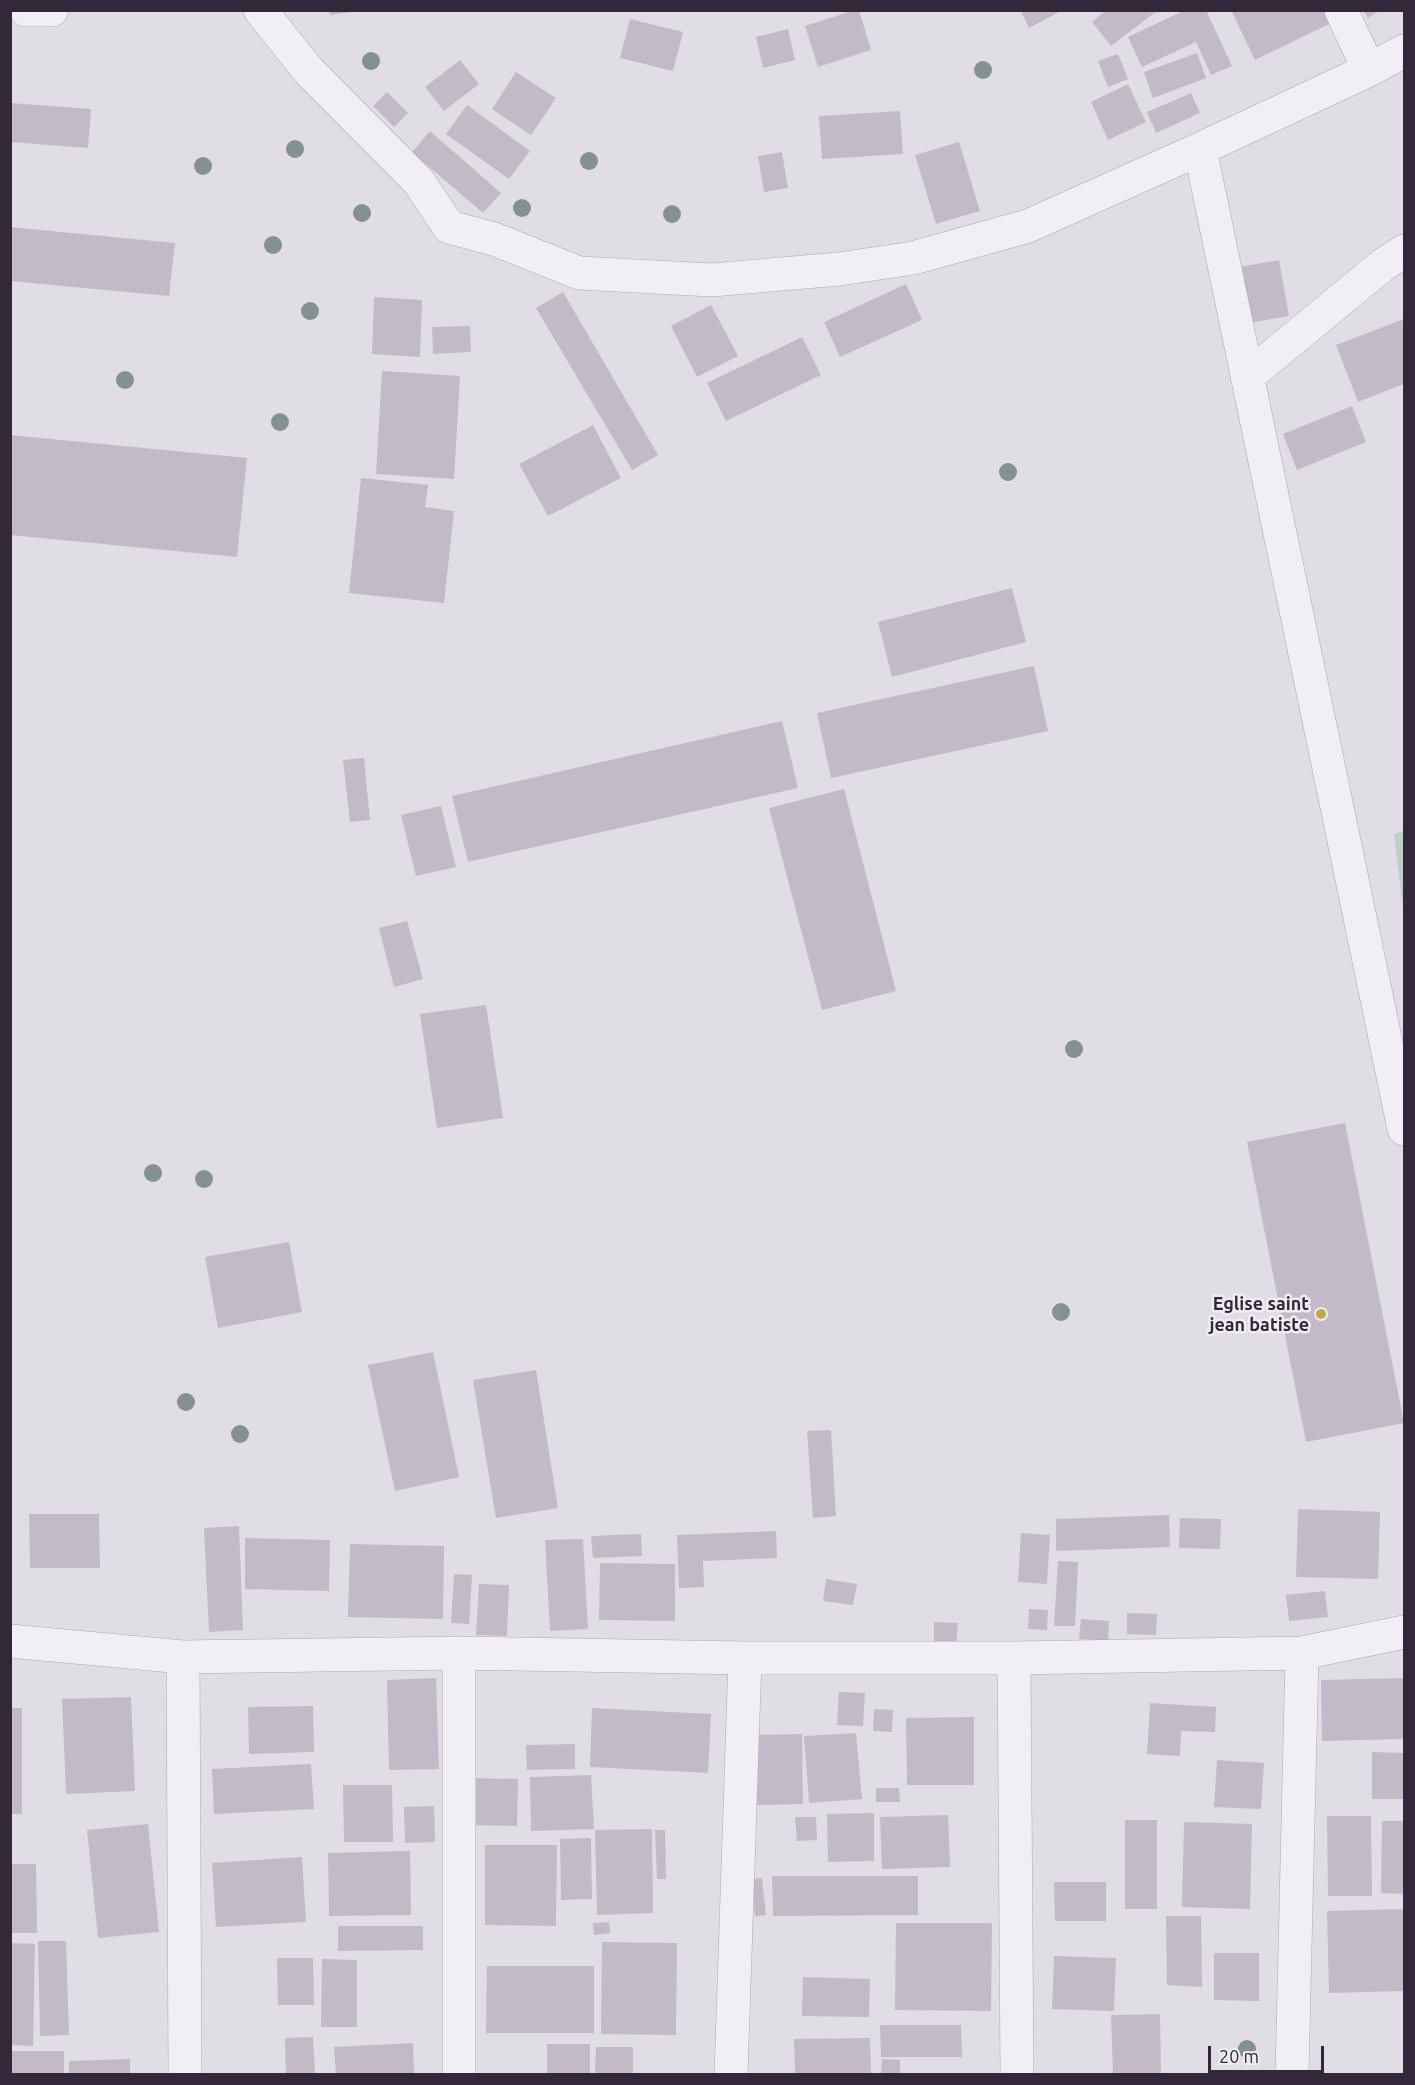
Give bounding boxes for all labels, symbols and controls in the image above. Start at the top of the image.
place label: Eglise saint jean batiste [1209,1293,1309,1336]
marker: Eglise saint jean batiste [1314,1307,1328,1321]
scale bar [1211,2034,1326,2072]
text: 20 m [1219,2046,1259,2066]

